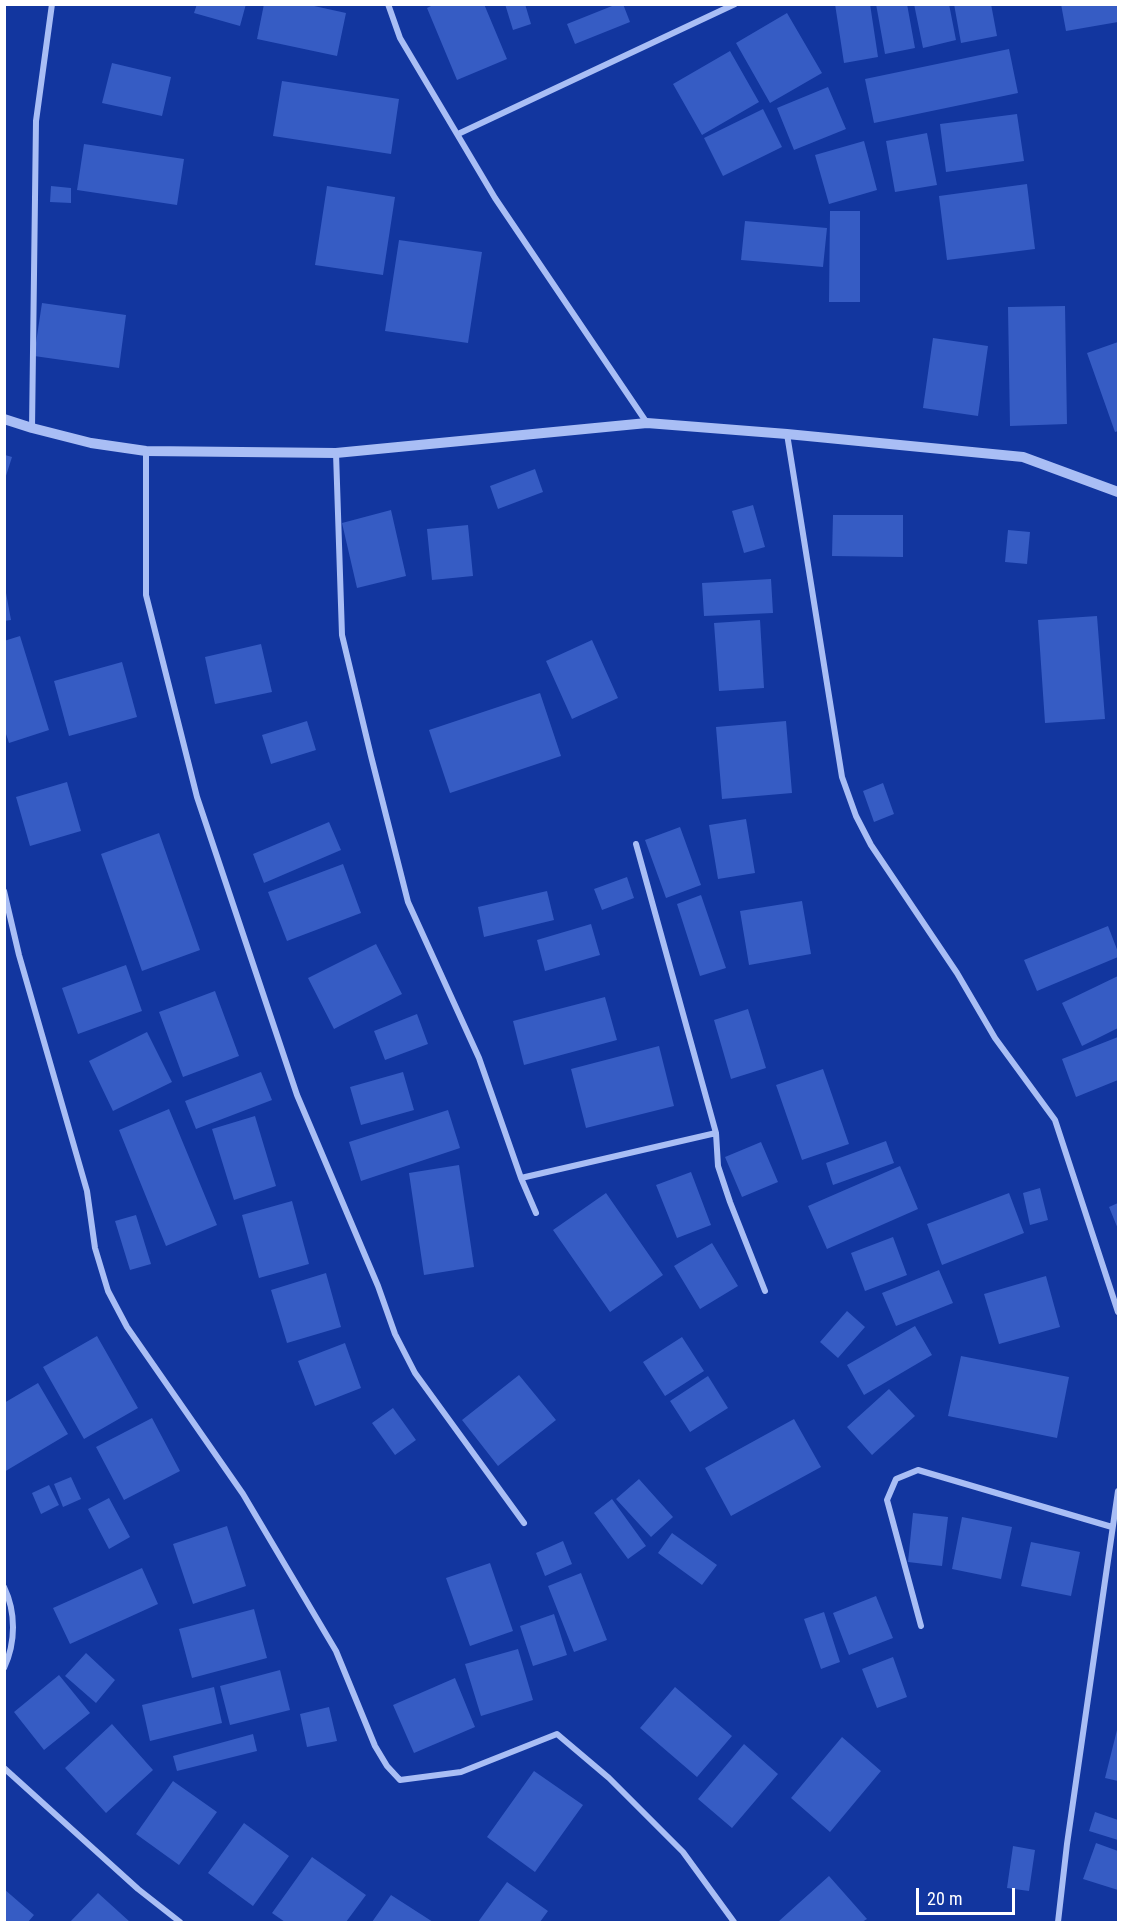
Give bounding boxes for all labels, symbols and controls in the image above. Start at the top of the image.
scale bar [919,1876,1018,1914]
text: 20 m [927,1888,962,1909]

